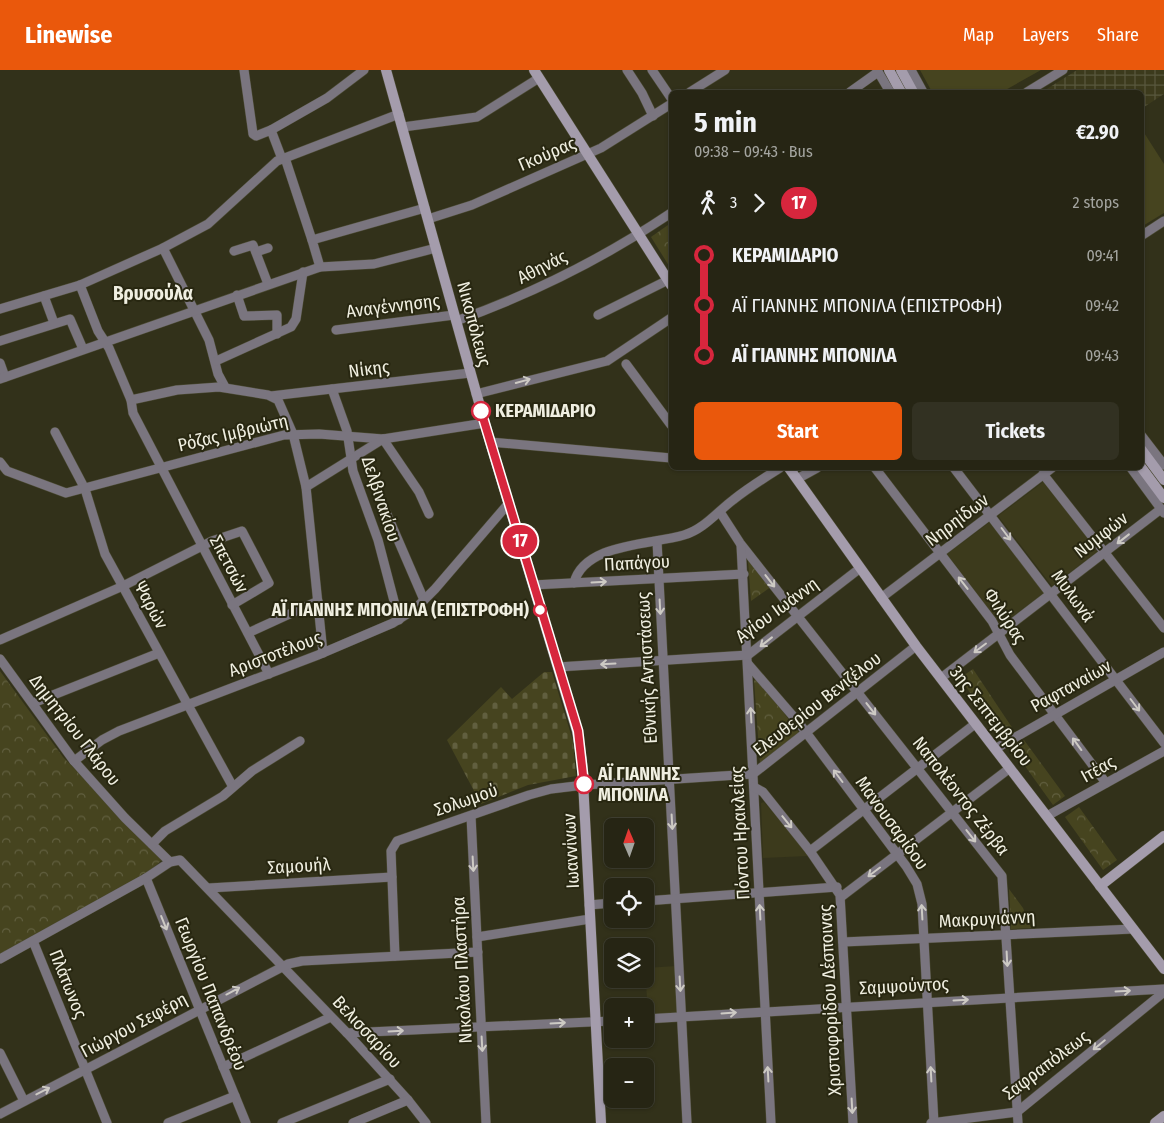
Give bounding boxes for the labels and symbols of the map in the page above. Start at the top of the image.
street label: Γκούρας [515,132,579,176]
street label: Αθηνάς [513,245,571,289]
street label: Νικοπόλεως [452,279,496,369]
district label: Βρυσούλα [113,282,193,305]
street label: Αναγέννησης [345,289,442,323]
street label: Νίκης [347,356,391,382]
one-way arrow [515,376,531,385]
place label: ΚΕΡΑΜΙΔΑΡΙΟ [495,400,596,422]
marker: ΚΕΡΑΜΙΔΑΡΙΟ [471,401,491,421]
street label: Ρόζας Ιμβριώτη [176,410,290,456]
street label: Δελβινακίου [357,453,405,545]
street label: Νηρηίδων [921,489,993,551]
street label: Νυμφών [1070,507,1132,563]
line badge: 17 [498,525,542,557]
one-way arrow [1000,527,1011,540]
street label: Σπετσών [205,531,253,597]
one-way arrow [1117,533,1130,544]
street label: Παπάγου [603,550,671,576]
street label: Μυλωνά [1047,565,1099,627]
street label: Αγίου Ιωάννη [731,573,823,647]
one-way arrow [765,574,776,587]
one-way arrow [958,576,968,590]
one-way arrow [591,577,607,586]
street label: Ψαρών [129,578,173,633]
street label: Φιλύρας [979,584,1031,648]
street label: Εθνικής Αντιστάσεως [632,591,662,745]
place label: ΑΪ ΓΙΑΝΝΗΣ ΜΠΟΝΙΛΑ (ΕΠΙΣΤΡΟΦΗ) [271,599,530,621]
one-way arrow [656,599,665,615]
marker: ΑΪ ΓΙΑΝΝΗΣ ΜΠΟΝΙΛΑ (ΕΠΙΣΤΡΟΦΗ) [533,603,547,617]
street label: Αριστοτέλους [225,626,325,682]
one-way arrow [759,636,772,647]
one-way arrow [974,643,987,654]
street label: Ελευθερίου Βενιζέλου [748,647,886,761]
street label: Ραφταναίων [1027,655,1115,717]
one-way arrow [600,660,616,669]
street label: 3ης Σεπτεμβρίου [945,661,1037,771]
street label: Δημητρίου Γλάρου [25,670,125,790]
one-way arrow [1129,698,1140,711]
one-way arrow [865,702,876,715]
one-way arrow [746,707,755,723]
street label: Ναπολέοντος Ζέρβα [908,732,1014,860]
one-way arrow [1072,737,1082,751]
street label: Ιτέας [1077,750,1119,787]
place label: ΑΪ ΓΙΑΝΝΗΣ ΜΠΟΝΙΛΑ [597,763,680,806]
street label: Πόντου Ηρακλείας [725,765,754,900]
one-way arrow [833,769,843,783]
street label: Μανουσαρίδου [851,772,933,874]
marker: ΑΪ ΓΙΑΝΝΗΣ ΜΠΟΝΙΛΑ [574,774,594,794]
street label: Σολωμού [431,779,501,821]
street label: Ιωαννίνων [558,813,584,889]
one-way arrow [667,814,676,830]
one-way arrow [782,815,793,828]
north arrow [604,818,654,868]
one-way arrow [966,829,977,842]
street label: Σαμουήλ [267,853,332,879]
one-way arrow [469,856,478,872]
one-way arrow [868,867,881,878]
street label: Νικολάου Πλαστήρα [447,896,477,1044]
one-way arrow [756,904,765,920]
street label: Χριστοφορίδου Δέσποινας [814,904,846,1096]
one-way arrow [918,904,927,920]
street label: Μακρυγιάννη [938,905,1036,933]
street label: Γεωργίου Παπανδρέου [170,914,252,1074]
one-way arrow [160,915,170,930]
street label: Πλάτωνος [44,946,92,1022]
one-way arrow [1003,951,1012,967]
street label: Σαμψούντος [859,973,950,999]
one-way arrow [676,976,685,992]
one-way arrow [226,986,241,996]
one-way arrow [1115,986,1131,995]
street label: Γιώργου Σεφέρη [77,988,191,1062]
street label: Βελισσαρίου [328,991,406,1073]
one-way arrow [952,995,968,1004]
one-way arrow [720,1009,736,1018]
one-way arrow [550,1019,566,1028]
street label: Σαφραπόλεως [999,1025,1094,1105]
one-way arrow [388,1026,404,1035]
one-way arrow [478,1036,487,1052]
one-way arrow [1093,1040,1106,1051]
one-way arrow [764,1067,773,1083]
one-way arrow [927,1067,936,1083]
one-way arrow [35,1086,50,1095]
one-way arrow [847,1098,856,1114]

